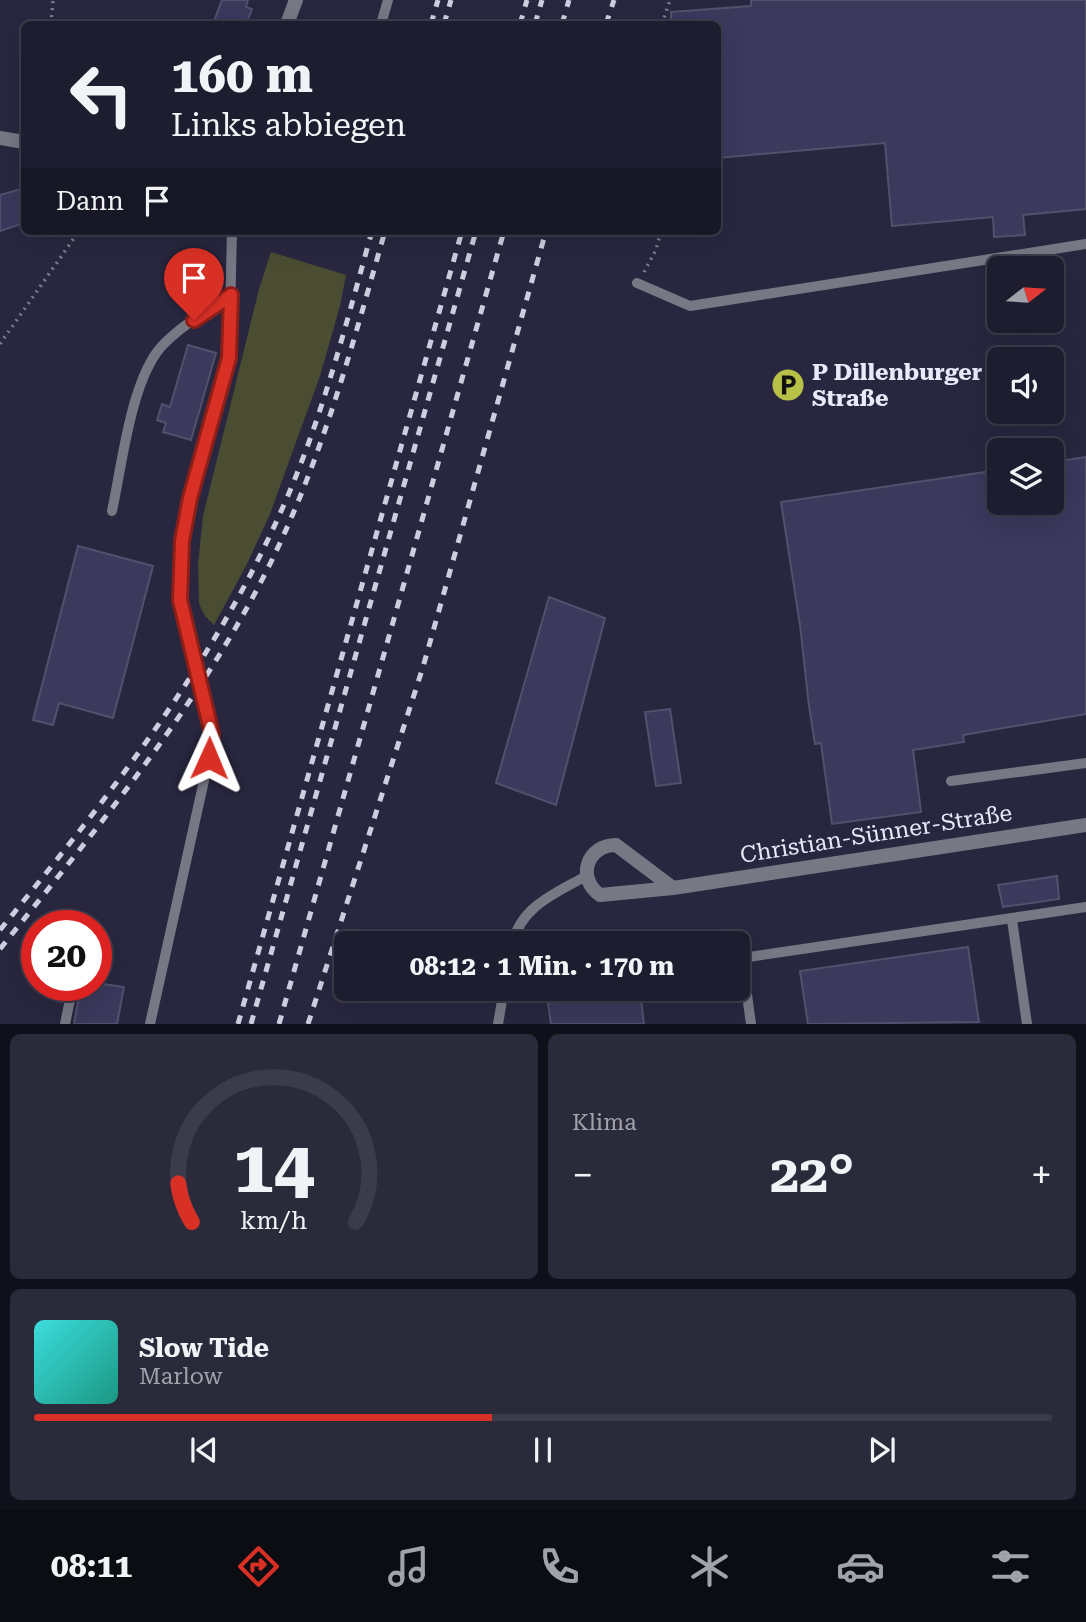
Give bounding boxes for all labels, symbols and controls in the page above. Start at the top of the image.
text: 160 m [171,47,313,104]
icon: left [56,49,147,140]
text: Links abbiegen [171,106,406,144]
icon: arrive [138,182,176,220]
text: Dann [56,186,124,216]
pin [164,248,224,320]
north arrow [987,256,1064,332]
map controls [987,256,1064,515]
icon: arrive [175,259,213,297]
button: sound [987,347,1064,424]
place label: P Dillenburger Straße [812,359,982,412]
parking icon: P Dillenburger Straße [769,366,807,404]
button: layers [987,438,1064,515]
position arrow [172,721,246,795]
street label: Christian-Sünner-Straße [738,799,1014,869]
speed limit sign: 20 [21,910,112,1001]
text: 08:12 · 1 Min. · 170 m [410,951,674,981]
text: Klima [572,1109,637,1136]
text: 14 [233,1126,315,1211]
text: 22° [770,1144,854,1205]
text: − [572,1153,593,1197]
text: + [1031,1153,1052,1197]
text: km/h [241,1206,307,1235]
text: Slow Tide [139,1333,269,1363]
text: Marlow [139,1363,222,1390]
icon: previous [185,1431,223,1469]
icon: pause [524,1431,562,1469]
icon: next [863,1431,901,1469]
icon: directions [234,1542,283,1591]
icon: music [384,1542,433,1591]
icon: phone [535,1542,584,1591]
icon: climate [685,1542,734,1591]
icon: car [836,1542,885,1591]
icon: filters [986,1542,1035,1591]
text: 08:11 [51,1547,132,1585]

